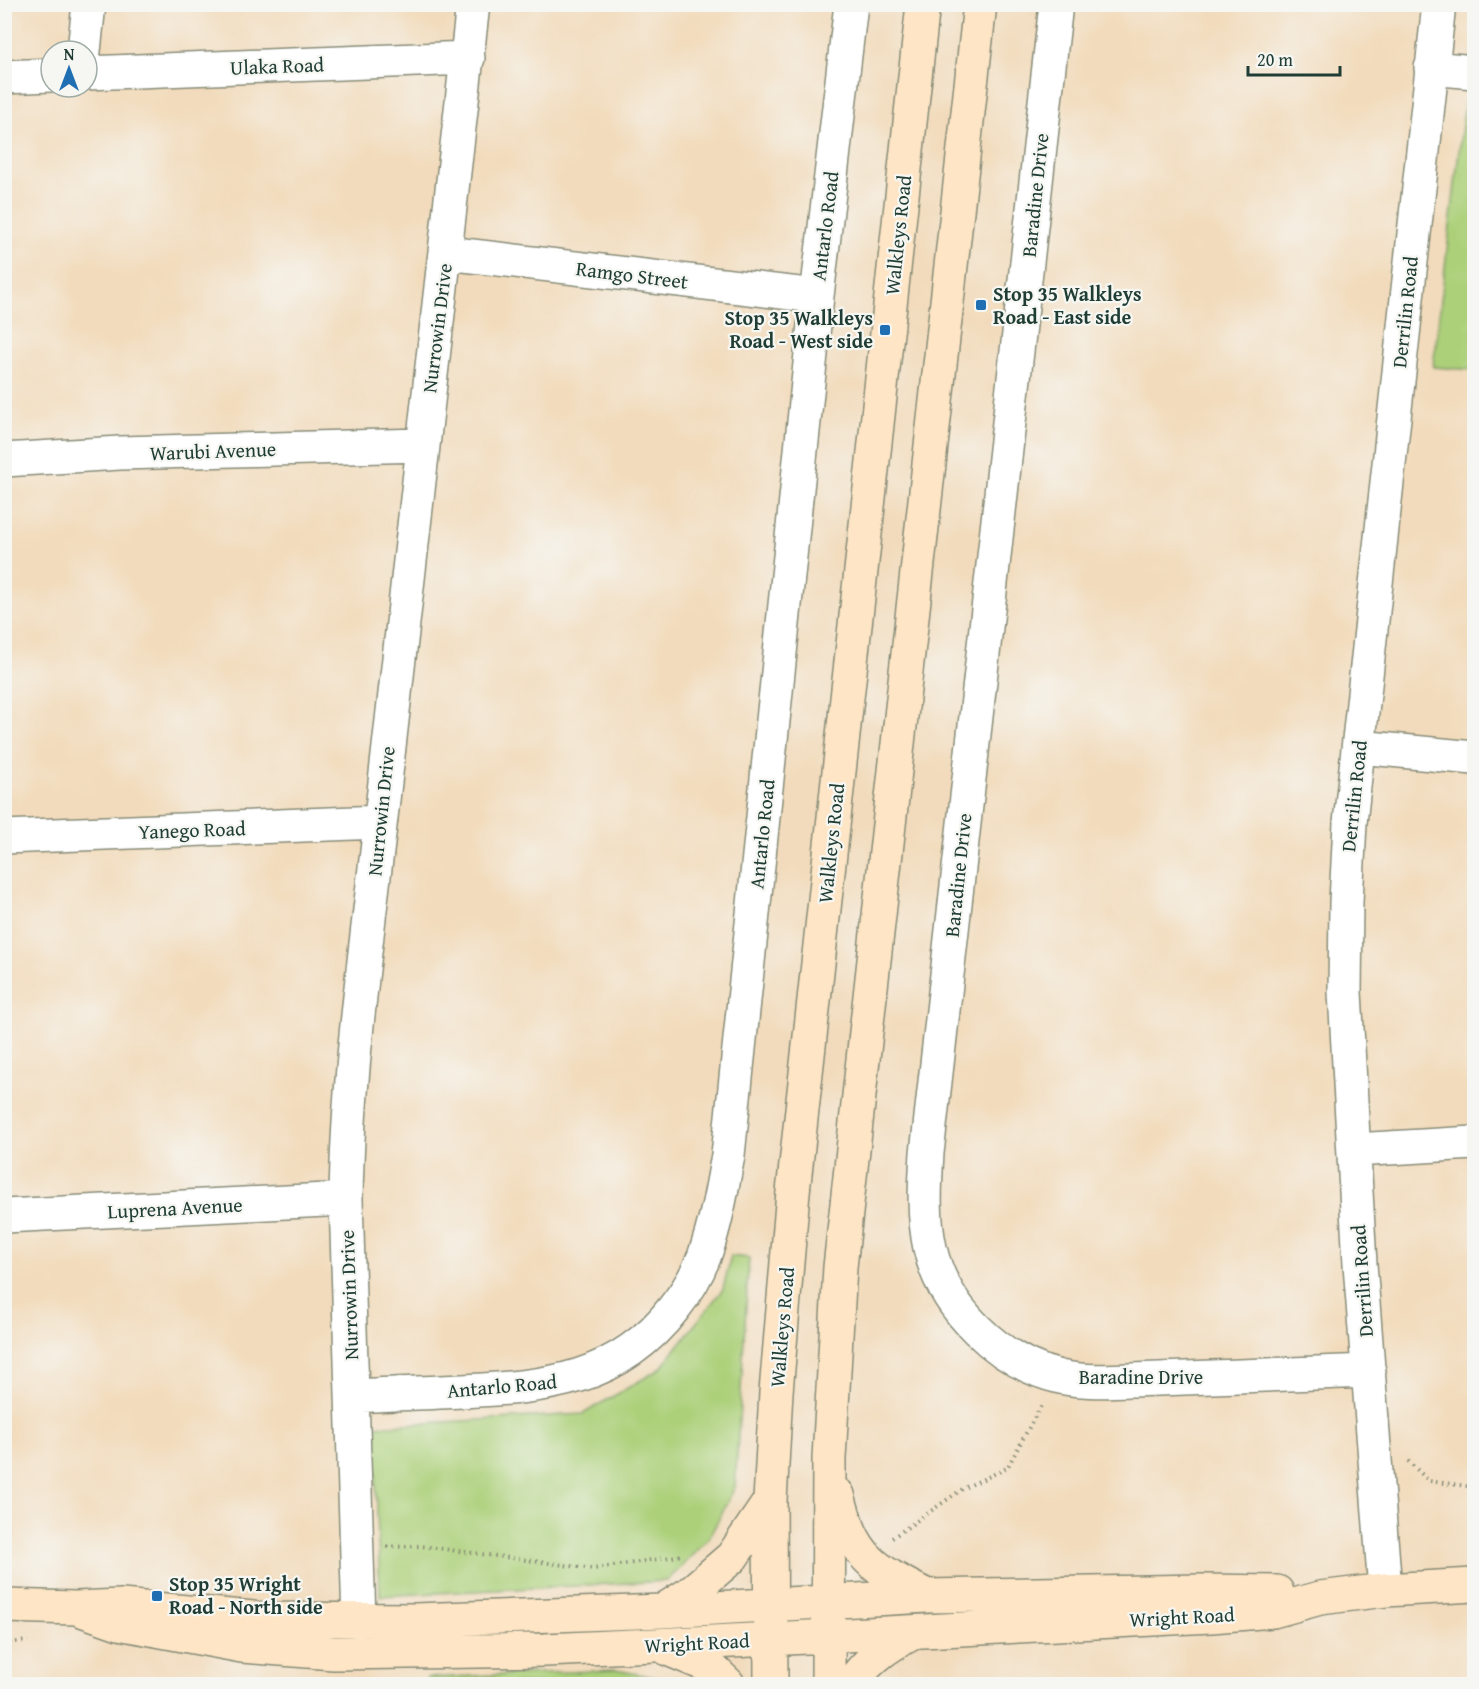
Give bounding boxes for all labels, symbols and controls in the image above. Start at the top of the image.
north arrow [39,39,99,99]
scale bar [1248,39,1340,77]
text: N [64,42,75,66]
text: 20 m [1257,46,1293,73]
street label: Ulaka Road [229,49,325,82]
street label: Baradine Drive [1014,132,1055,258]
street label: Antarlo Road [803,169,846,282]
street label: Walkleys Road [877,173,918,296]
street label: Ramgo Street [574,253,690,296]
street label: Derrilin Road [1384,254,1425,369]
street label: Nurrowin Drive [414,262,459,394]
place label: Stop 35 Walkleys Road - East side [993,279,1142,331]
marker: Stop 35 Walkleys Road - East side [974,298,988,312]
place label: Stop 35 Walkleys Road - West side [724,303,873,355]
marker: Stop 35 Walkleys Road - West side [878,323,892,337]
street label: Warubi Avenue [149,434,277,467]
street label: Derrilin Road [1333,738,1374,853]
street label: Nurrowin Drive [359,745,402,877]
street label: Antarlo Road [741,777,782,890]
street label: Walkleys Road [810,781,851,904]
street label: Baradine Drive [937,812,978,938]
street label: Yanego Road [138,813,246,846]
street label: Luprena Avenue [107,1189,243,1226]
street label: Derrilin Road [1343,1224,1380,1338]
street label: Nurrowin Drive [332,1229,365,1361]
street label: Walkleys Road [762,1265,801,1388]
street label: Baradine Drive [1079,1362,1203,1391]
street label: Antarlo Road [446,1366,558,1405]
place label: Stop 35 Wright Road - North side [169,1569,323,1621]
marker: Stop 35 Wright Road - North side [150,1589,164,1603]
street label: Wright Road [1129,1599,1236,1634]
street label: Wright Road [644,1625,751,1660]

